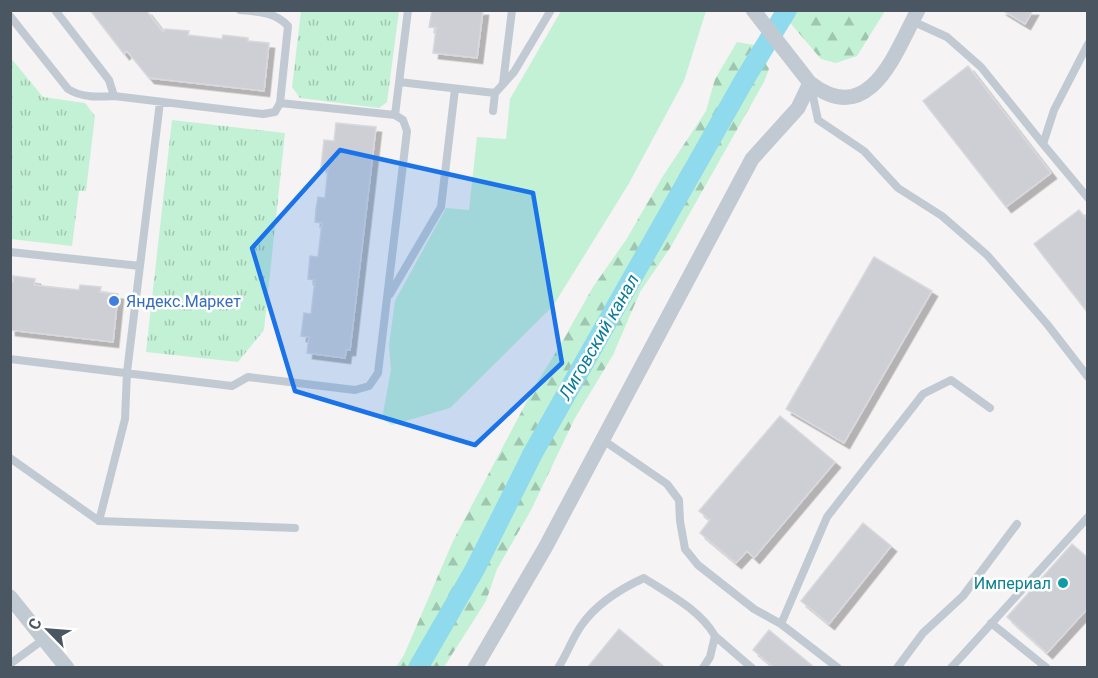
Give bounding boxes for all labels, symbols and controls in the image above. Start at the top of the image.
water label: Лиговский канал [554,270,643,404]
place label: Яндекс.Маркет [126,292,241,311]
marker: Яндекс.Маркет [107,294,121,308]
place label: Империал [974,574,1051,593]
marker: Империал [1056,576,1070,590]
north arrow [18,600,78,660]
text: С [24,615,46,633]

